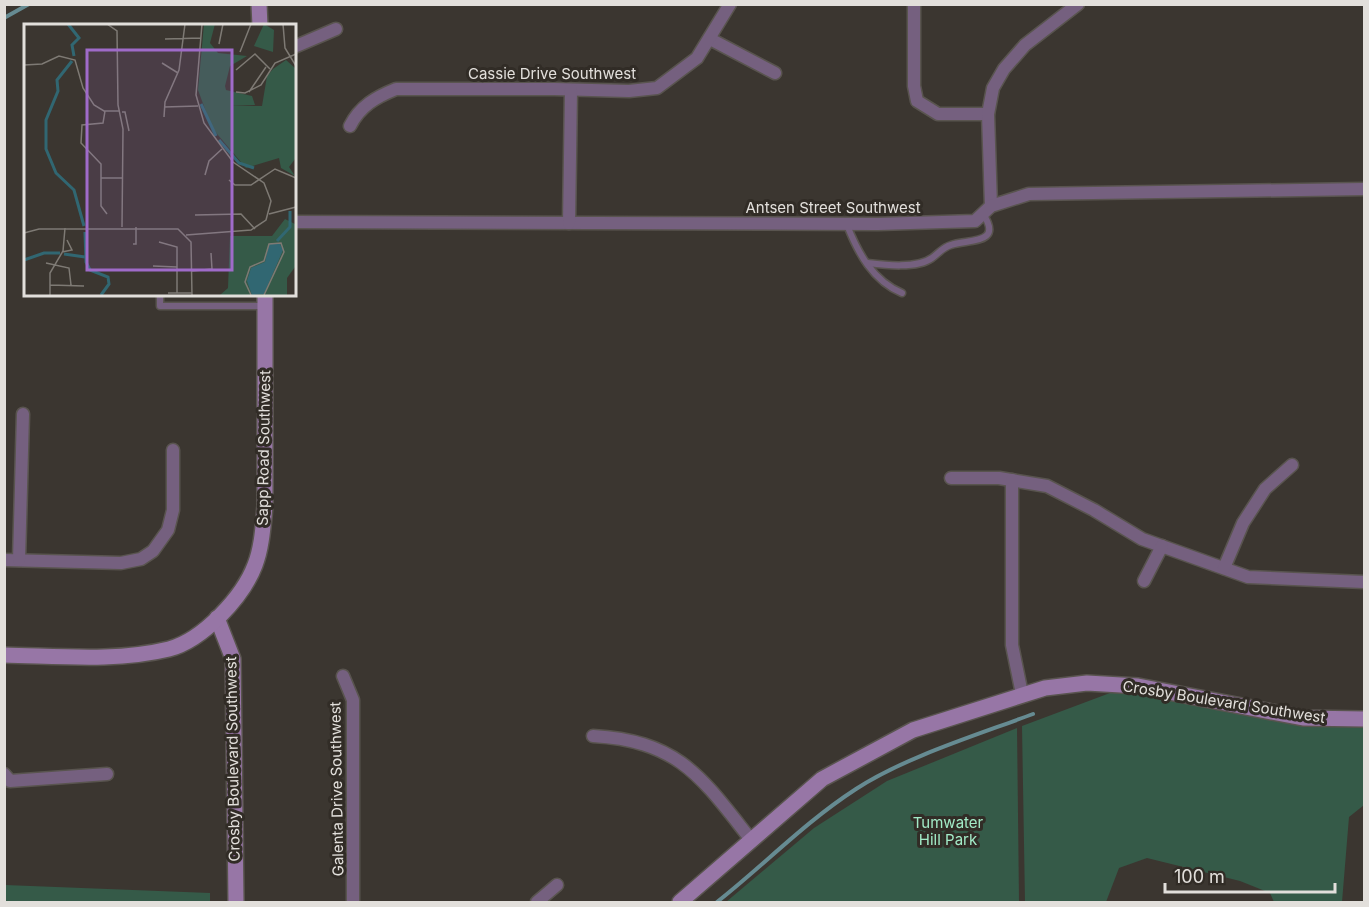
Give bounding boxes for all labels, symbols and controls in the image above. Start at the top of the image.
inset map [24,24,296,296]
street label: Cassie Drive Southwest [468,64,636,83]
street label: Antsen Street Southwest [745,198,921,217]
street label: Sapp Road Southwest [253,370,274,526]
street label: Crosby Boulevard Southwest [221,656,244,862]
street label: Crosby Boulevard Southwest [1121,676,1327,727]
street label: Galenta Drive Southwest [325,701,348,877]
park label: Tumwater Hill Park [913,813,984,849]
scale bar [1165,856,1334,894]
text: 100 m [1174,866,1225,887]

